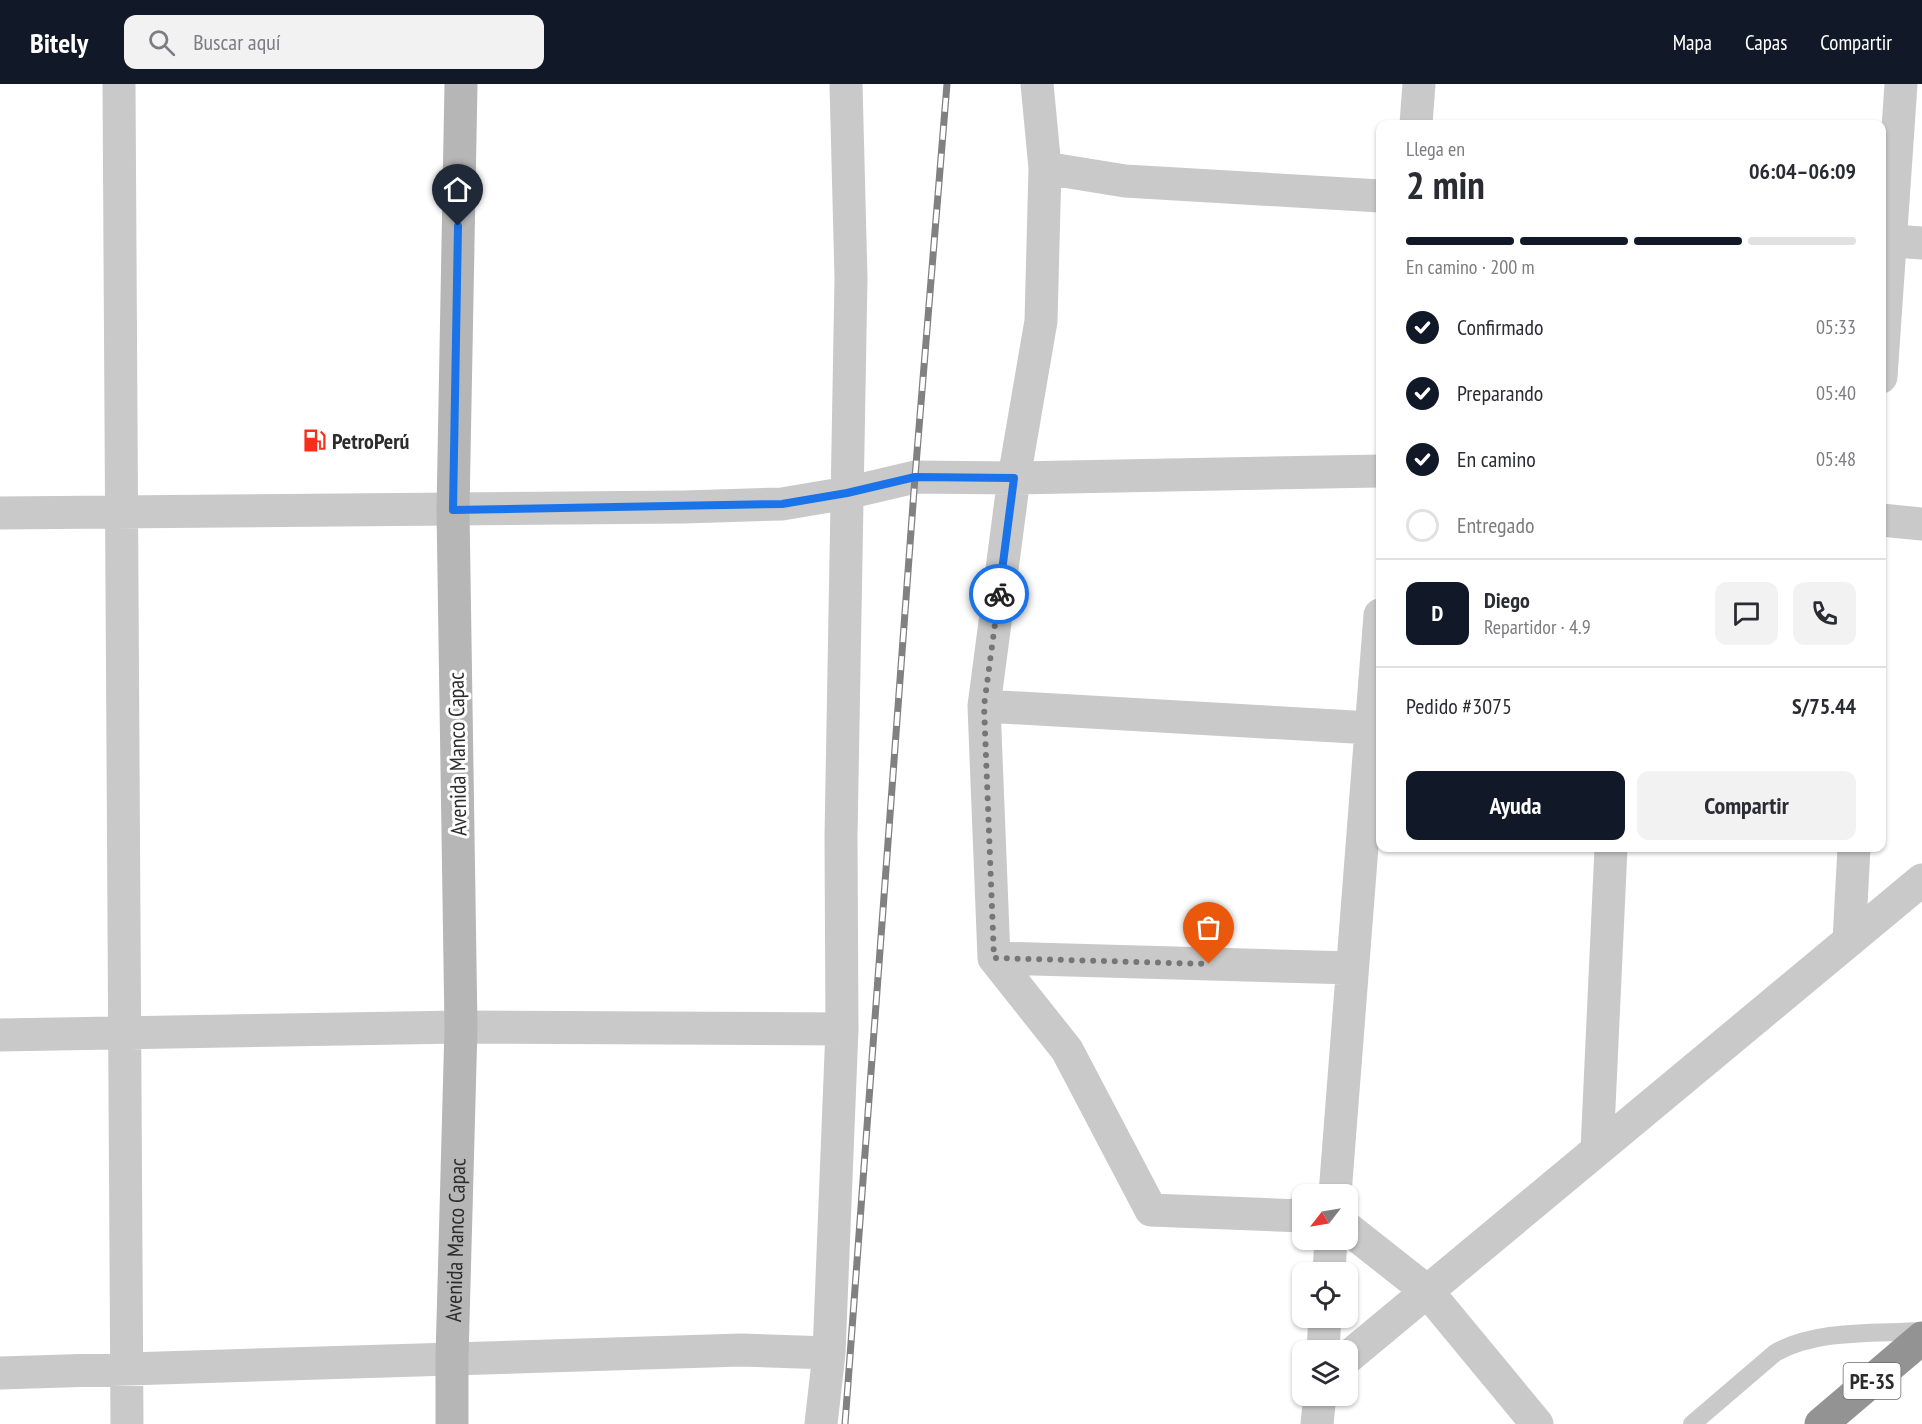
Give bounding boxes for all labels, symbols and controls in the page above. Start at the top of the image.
search box [124,15,544,69]
text: Bitely [30,24,88,61]
icon: search [145,26,178,59]
text: Buscar aquí [193,28,280,56]
text: Mapa [1673,29,1712,56]
text: Capas [1745,29,1787,56]
text: Compartir [1820,29,1892,56]
text: Llega en [1406,136,1465,162]
text: 06:04–06:09 [1749,157,1856,185]
text: 2 min [1406,159,1485,210]
pin [432,164,483,226]
icon: home [441,173,474,206]
text: En camino · 200 m [1406,254,1535,280]
icon: check [1406,311,1439,344]
text: Confirmado [1457,313,1543,341]
text: 05:33 [1816,314,1856,340]
icon: check [1406,377,1439,410]
text: Preparando [1457,379,1543,407]
text: 05:40 [1816,380,1856,406]
place label: PetroPerú [332,427,410,455]
fuel station icon: PetroPerú [301,428,327,454]
icon: check [1406,443,1439,476]
text: En camino [1457,445,1536,473]
text: 05:48 [1816,446,1856,472]
text: Entregado [1457,511,1534,539]
courier [969,564,1029,624]
icon: bike [983,578,1016,611]
button: chat [1715,582,1778,645]
button: phone [1793,582,1856,645]
text: Diego [1484,586,1530,614]
text: D [1432,599,1443,627]
text: Repartidor · 4.9 [1484,614,1591,640]
street label: Avenida Manco Capac [442,672,472,836]
text: Pedido #3075 [1406,692,1512,720]
text: S/75.44 [1792,692,1856,720]
button: Ayuda [1406,771,1625,840]
button: Compartir [1637,771,1856,840]
pin [1183,902,1234,964]
icon: bag [1192,911,1225,944]
street label: Avenida Manco Capac [439,1158,471,1322]
north arrow [1292,1184,1358,1250]
map controls [1292,1184,1358,1406]
button: locate [1292,1262,1358,1328]
button: layers [1292,1340,1358,1406]
road number: PE-3S [1844,1363,1900,1399]

